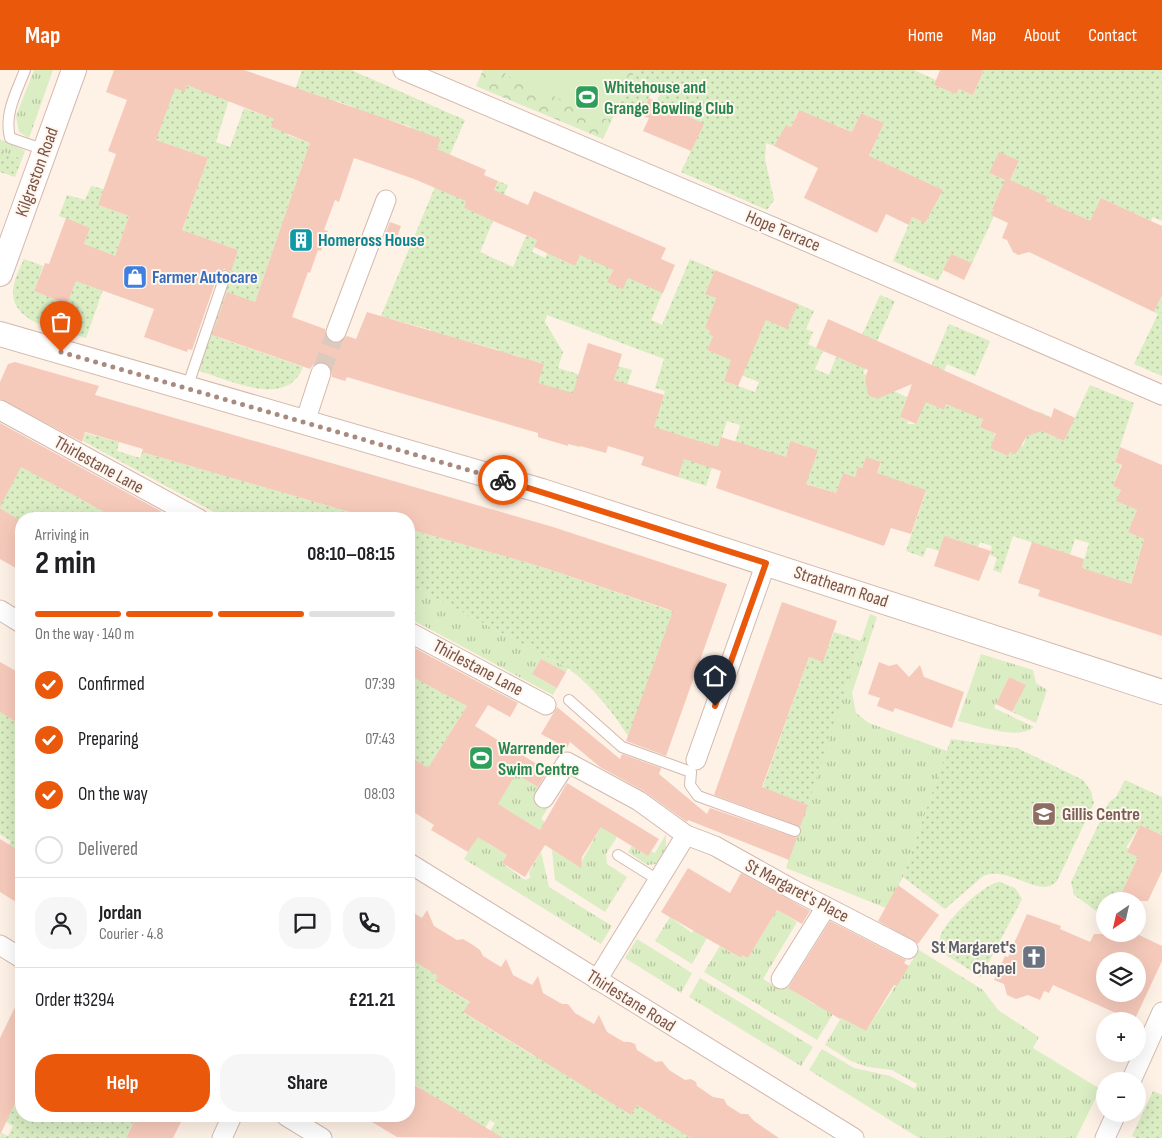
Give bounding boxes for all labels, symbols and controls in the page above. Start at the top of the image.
text: Map [25,21,60,50]
text: Home [908,25,943,46]
text: Map [971,25,996,46]
text: About [1024,25,1060,46]
text: Contact [1088,25,1137,46]
place label: Whitehouse and Grange Bowling Club [604,77,734,119]
sports icon: Whitehouse and Grange Bowling Club [574,84,600,110]
street label: Kilgraston Road [11,124,63,220]
street label: Hope Terrace [743,206,823,256]
building icon: Homeross House [288,227,314,253]
place label: Homeross House [318,230,425,251]
shop icon: Farmer Autocare [122,264,148,290]
place label: Farmer Autocare [152,267,258,288]
pin [40,301,82,352]
icon: bag [47,308,75,336]
street label: Thirlestane Lane [51,432,147,498]
courier [478,455,528,505]
icon: bike [489,466,517,494]
text: Arriving in [35,526,89,545]
text: 08:10–08:15 [307,543,395,566]
text: 2 min [35,544,96,583]
street label: Strathearn Road [791,562,891,612]
text: On the way · 140 m [35,625,134,644]
street label: Thirlestane Lane [429,635,527,701]
pin [694,655,736,706]
icon: home [701,662,729,690]
icon: check [35,671,63,699]
text: Confirmed [78,673,145,696]
text: 07:39 [365,675,395,694]
icon: check [35,726,63,754]
text: Preparing [78,728,139,751]
text: 07:43 [365,730,395,749]
place label: Warrender Swim Centre [498,738,579,780]
sports icon: Warrender Swim Centre [468,745,494,771]
icon: check [35,781,63,809]
text: On the way [78,783,148,806]
text: 08:03 [364,785,395,804]
school or university icon: Gillis Centre [1031,801,1057,827]
place label: Gillis Centre [1062,804,1140,825]
text: Delivered [78,838,138,861]
street label: St Margaret's Place [742,855,852,927]
north arrow [1096,892,1146,942]
map controls [1096,892,1146,1122]
button: person [35,897,87,949]
button: chat [279,897,331,949]
button: phone [343,897,395,949]
text: Jordan [99,902,142,925]
text: Courier · 4.8 [99,925,163,944]
place label: St Margaret's Chapel [931,937,1016,979]
church icon: St Margaret's Chapel [1021,944,1047,970]
button: layers [1096,952,1146,1002]
street label: Thirlestane Road [583,965,679,1037]
text: Order #3294 [35,989,114,1012]
text: £21.21 [348,989,395,1012]
button: + [1096,1012,1146,1062]
button: Help [35,1054,210,1112]
button: Share [220,1054,395,1112]
button: − [1096,1072,1146,1122]

